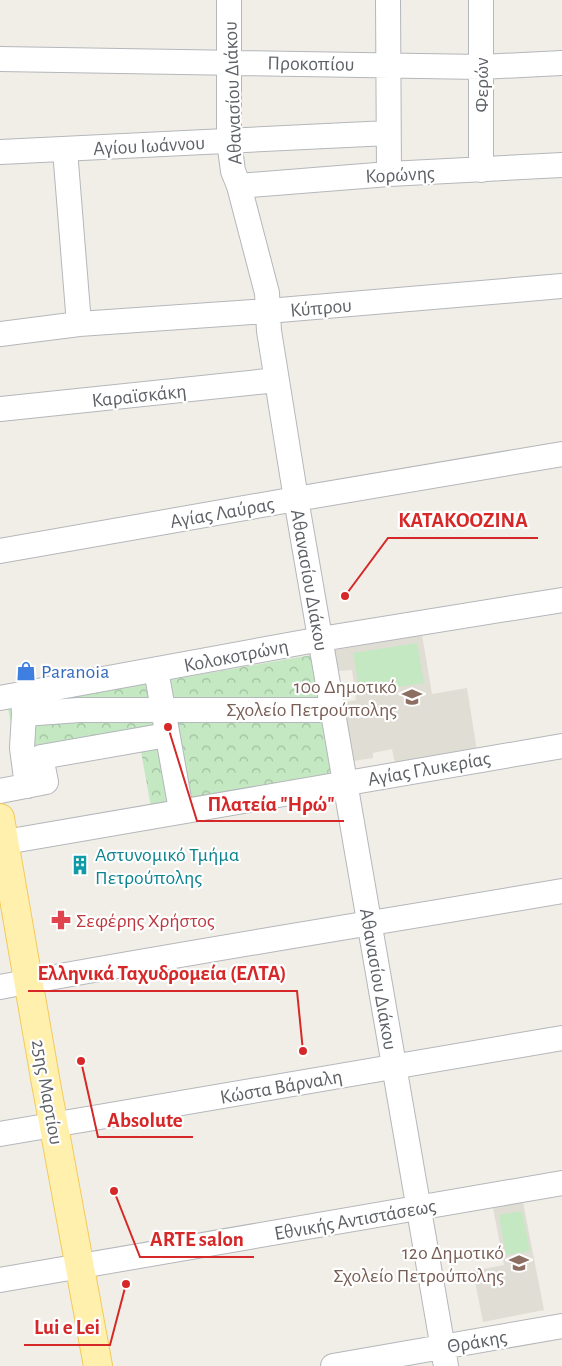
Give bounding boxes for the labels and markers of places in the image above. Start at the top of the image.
callout: ΚΑΤΑΚΟΟΖΙΝΑ [388,502,538,538]
shop icon: Paranoia [15,660,37,682]
place label: Paranoia [41,662,109,682]
place label: 10ο Δημοτικό Σχολείο Πετρούπολης [226,677,397,720]
school or university icon: 10ο Δημοτικό Σχολείο Πετρούπολης [401,686,423,708]
callout: Πλατεία "Ηρώ" [197,785,344,821]
place label: Αστυνομικό Τμήμα Πετρούπολης [95,845,239,888]
building icon: Αστυνομικό Τμήμα Πετρούπολης [69,854,91,876]
pharmacy icon: Σεφέρης Χρήστος [50,909,72,931]
place label: Σεφέρης Χρήστος [76,911,215,931]
callout: Ελληνικά Ταχυδρομεία (ΕΛΤΑ) [28,955,297,991]
callout: Absolute [98,1101,193,1137]
callout: ARTE salon [140,1221,254,1257]
place label: 12o Δημοτικό Σχολείο Πετρούπολης [333,1243,504,1286]
school or university icon: 12o Δημοτικό Σχολείο Πετρούπολης [508,1252,530,1274]
callout: Lui e Lei [24,1309,110,1345]

